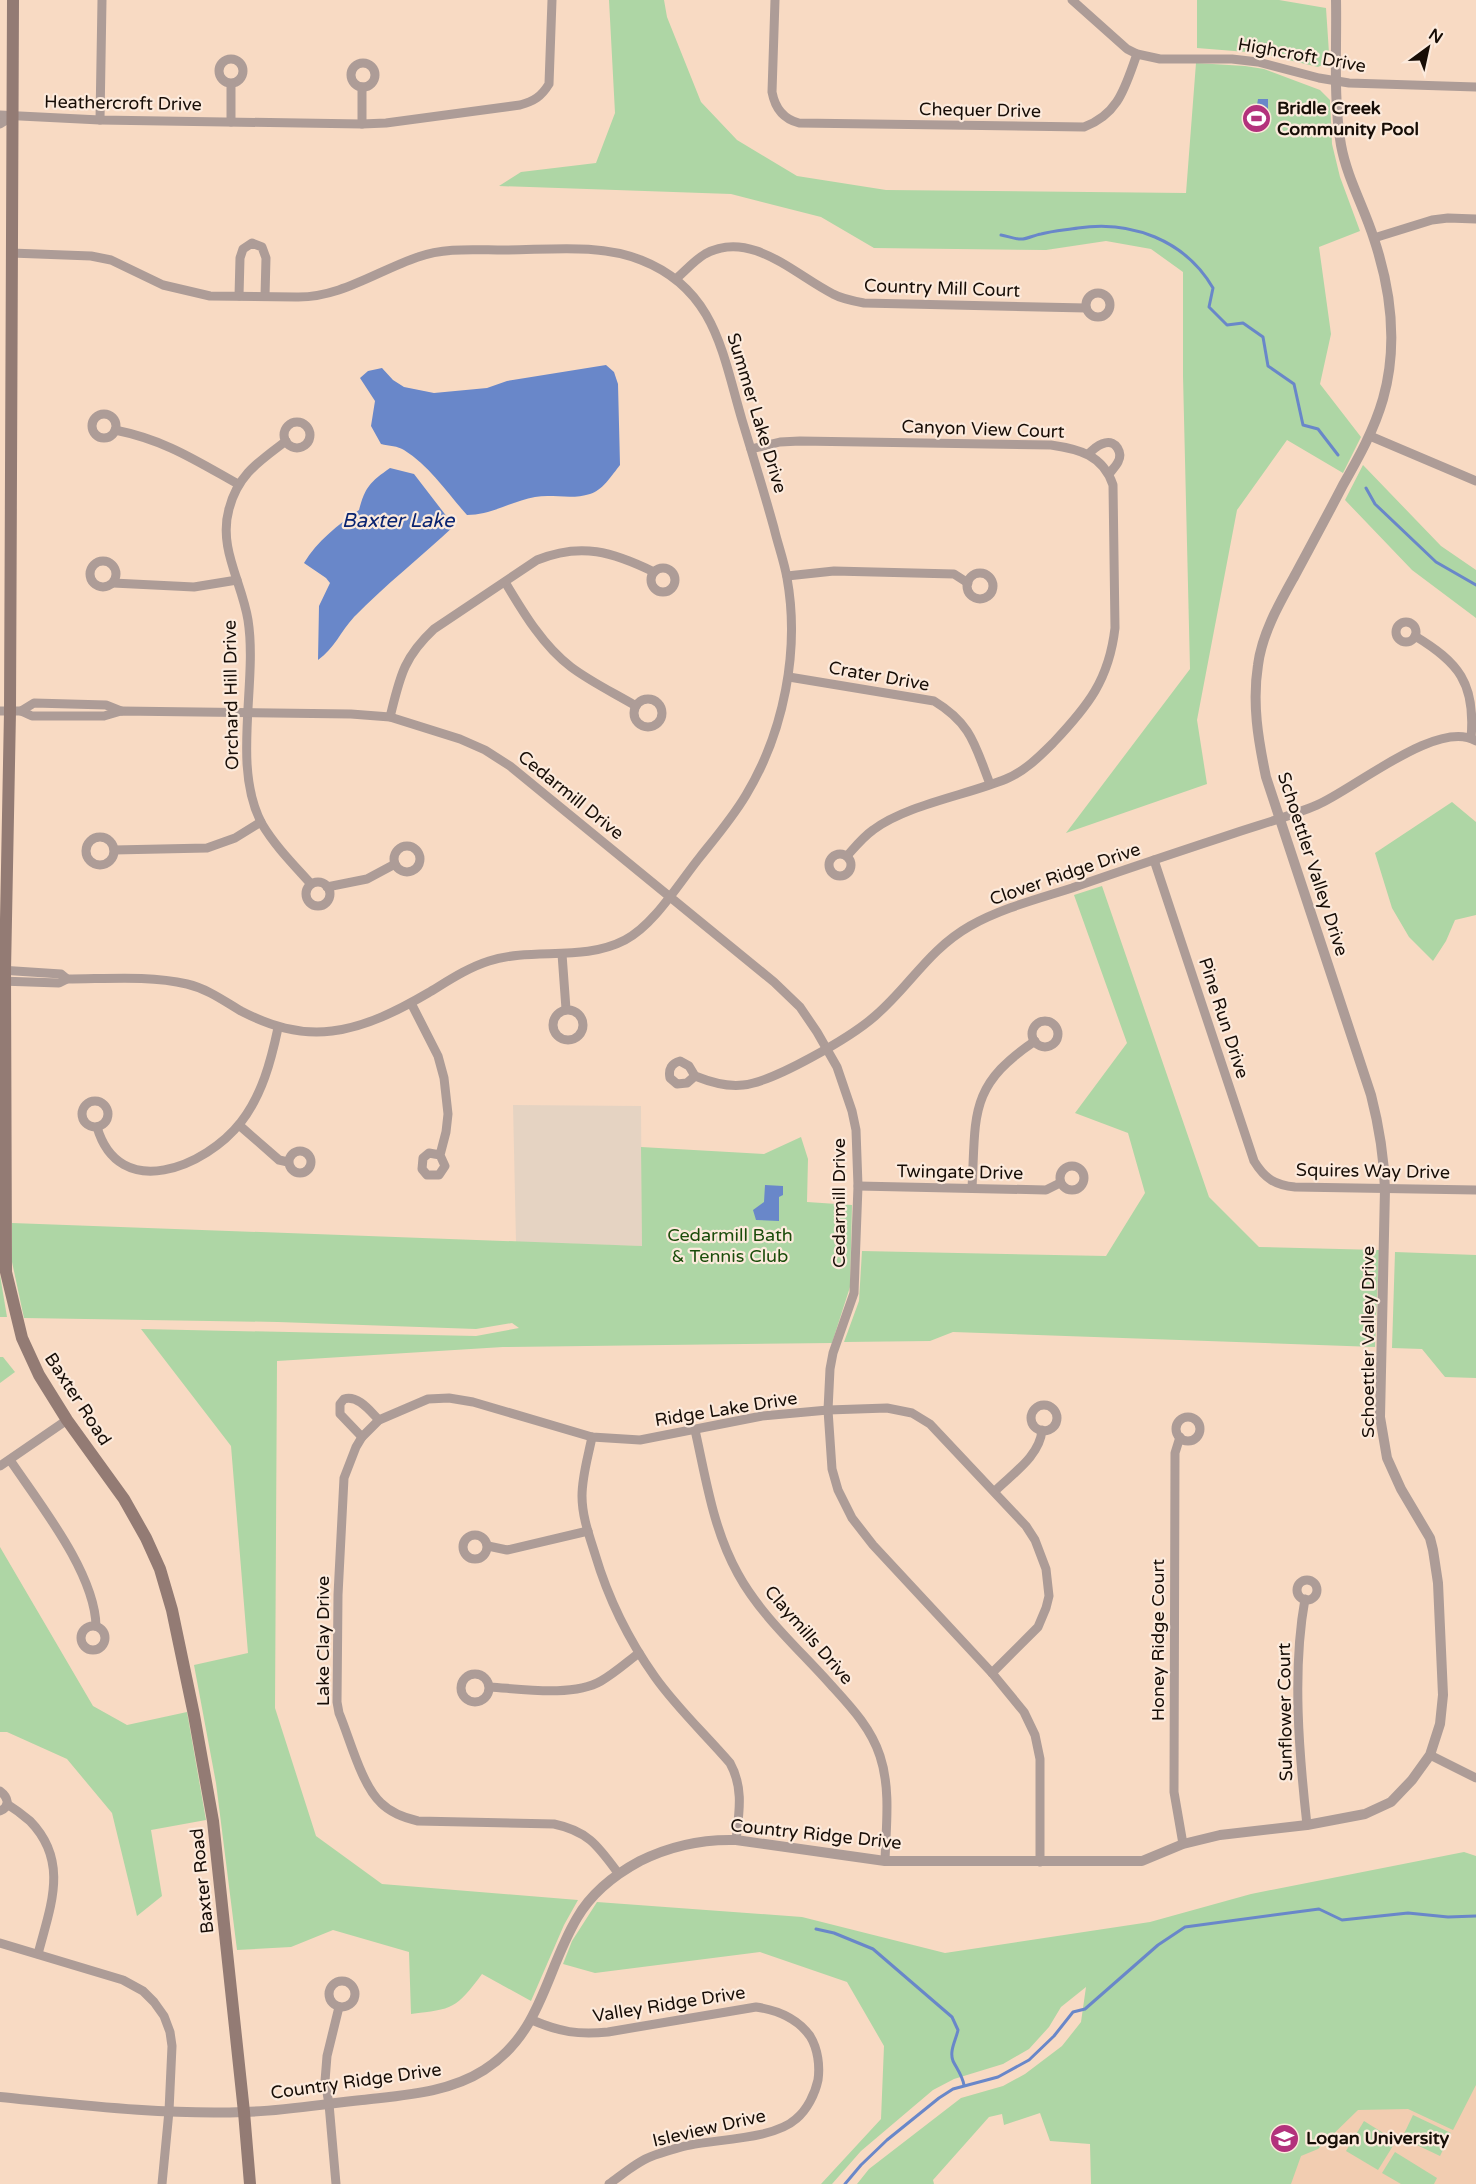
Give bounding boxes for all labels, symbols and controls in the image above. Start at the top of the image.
north arrow [1398,18,1458,78]
text: N [1425,24,1446,48]
street label: Highcroft Drive [1236,33,1368,77]
street label: Heathercroft Drive [44,91,202,115]
place label: Bridle Creek Community Pool [1277,97,1419,140]
street label: Chequer Drive [919,98,1041,122]
sports icon: Bridle Creek Community Pool [1240,102,1272,134]
street label: Country Mill Court [864,274,1021,302]
street label: Summer Lake Drive [722,330,792,496]
street label: Canyon View Court [901,415,1065,443]
water label: Baxter Lake [342,509,456,533]
street label: Orchard Hill Drive [219,620,243,770]
street label: Crater Drive [827,656,931,696]
street label: Cedarmill Drive [514,746,628,844]
street label: Schoettler Valley Drive [1273,769,1353,959]
street label: Clover Ridge Drive [987,838,1143,910]
street label: Pine Run Drive [1194,955,1254,1081]
street label: Cedarmill Drive [828,1138,850,1268]
street label: Squires Way Drive [1296,1159,1450,1183]
street label: Twingate Drive [897,1160,1023,1184]
park label: Cedarmill Bath & Tennis Club [667,1224,793,1267]
street label: Schoettler Valley Drive [1357,1246,1379,1438]
street label: Baxter Road [40,1349,116,1449]
street label: Ridge Lake Drive [653,1387,799,1431]
street label: Honey Ridge Court [1147,1559,1169,1721]
street label: Lake Clay Drive [312,1576,334,1706]
street label: Claymills Drive [760,1581,858,1689]
street label: Sunflower Court [1273,1642,1297,1782]
street label: Country Ridge Drive [729,1814,903,1854]
street label: Baxter Road [186,1827,218,1935]
street label: Valley Ridge Drive [591,1981,747,2027]
street label: Country Ridge Drive [269,2058,443,2104]
street label: Isleview Drive [650,2104,768,2152]
school or university icon: Logan University [1269,2122,1301,2154]
place label: Logan University [1306,2127,1450,2149]

